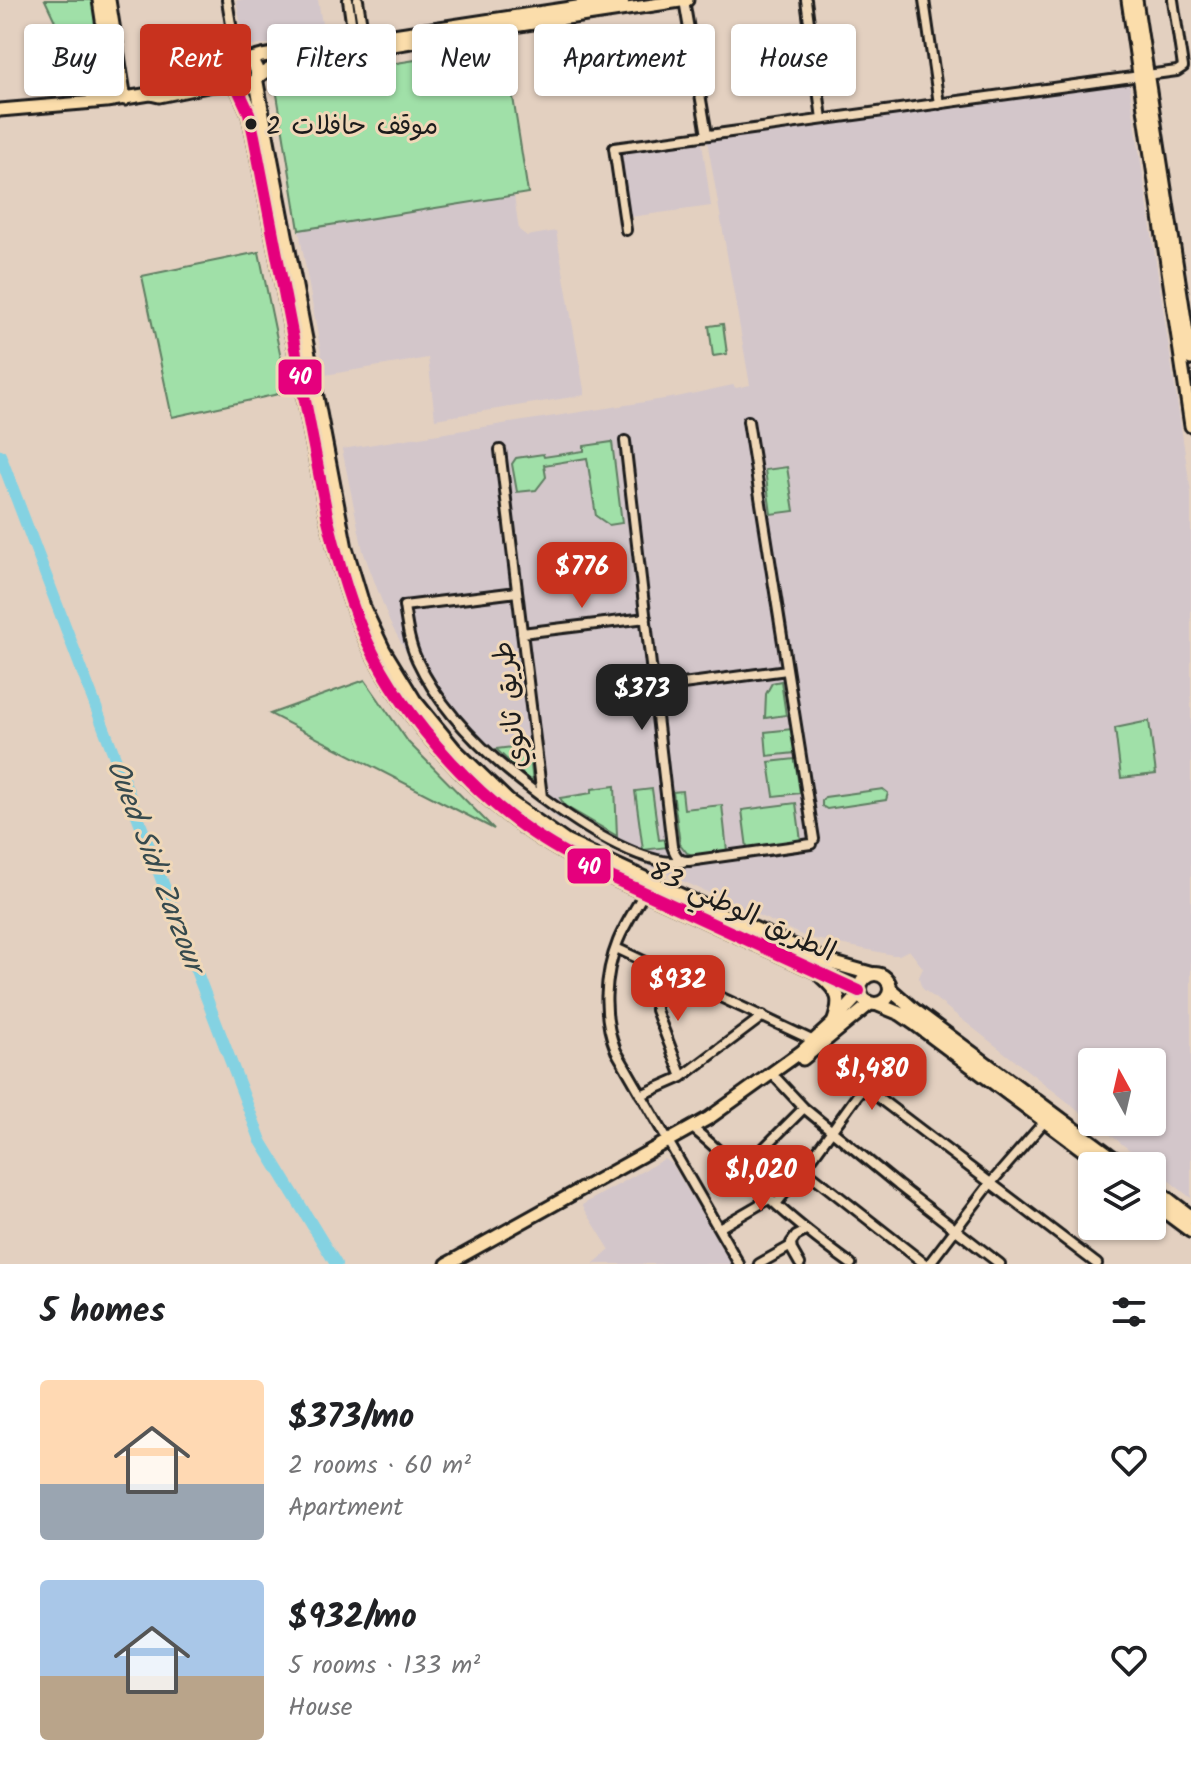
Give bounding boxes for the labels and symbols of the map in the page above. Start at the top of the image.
place label: موقف حافلات 2 [266,106,438,148]
marker: موقف حافلات 2 [243,116,259,132]
line badge: 40 [277,358,323,396]
text: 40 [288,361,312,396]
pin: $776 [535,542,629,610]
street label: طريق ثانوي [481,639,542,771]
pin: $373 [595,664,689,732]
water label: Oued Sidi Zarzour [92,752,219,985]
line badge: 40 [566,847,612,885]
street label: الطريق الوطني 83 [641,849,843,975]
text: 40 [577,851,601,886]
pin: $932 [631,955,725,1023]
pin: $1,480 [807,1044,937,1112]
north arrow [1078,1048,1166,1136]
pin: $1,020 [696,1145,826,1213]

